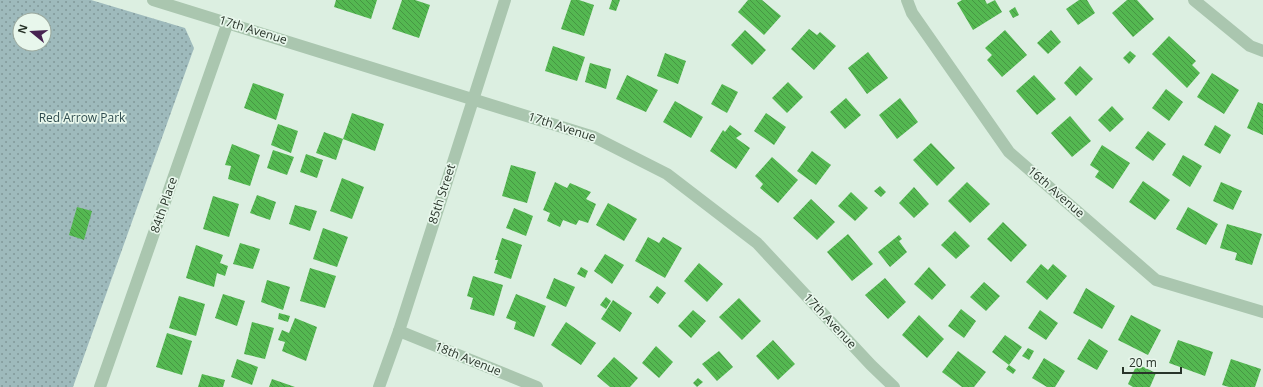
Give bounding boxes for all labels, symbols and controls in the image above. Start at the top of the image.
street label: 17th Avenue [217,11,289,48]
north arrow [12,12,52,52]
text: N [13,22,31,35]
street label: 17th Avenue [526,108,598,146]
park label: Red Arrow Park [39,109,126,126]
street label: 85th Street [424,162,459,226]
street label: 16th Avenue [1024,162,1089,221]
street label: 84th Place [146,174,181,235]
street label: 17th Avenue [800,289,861,352]
street label: 18th Avenue [432,337,504,380]
scale bar [1123,349,1181,375]
text: 20 m [1129,354,1157,371]

